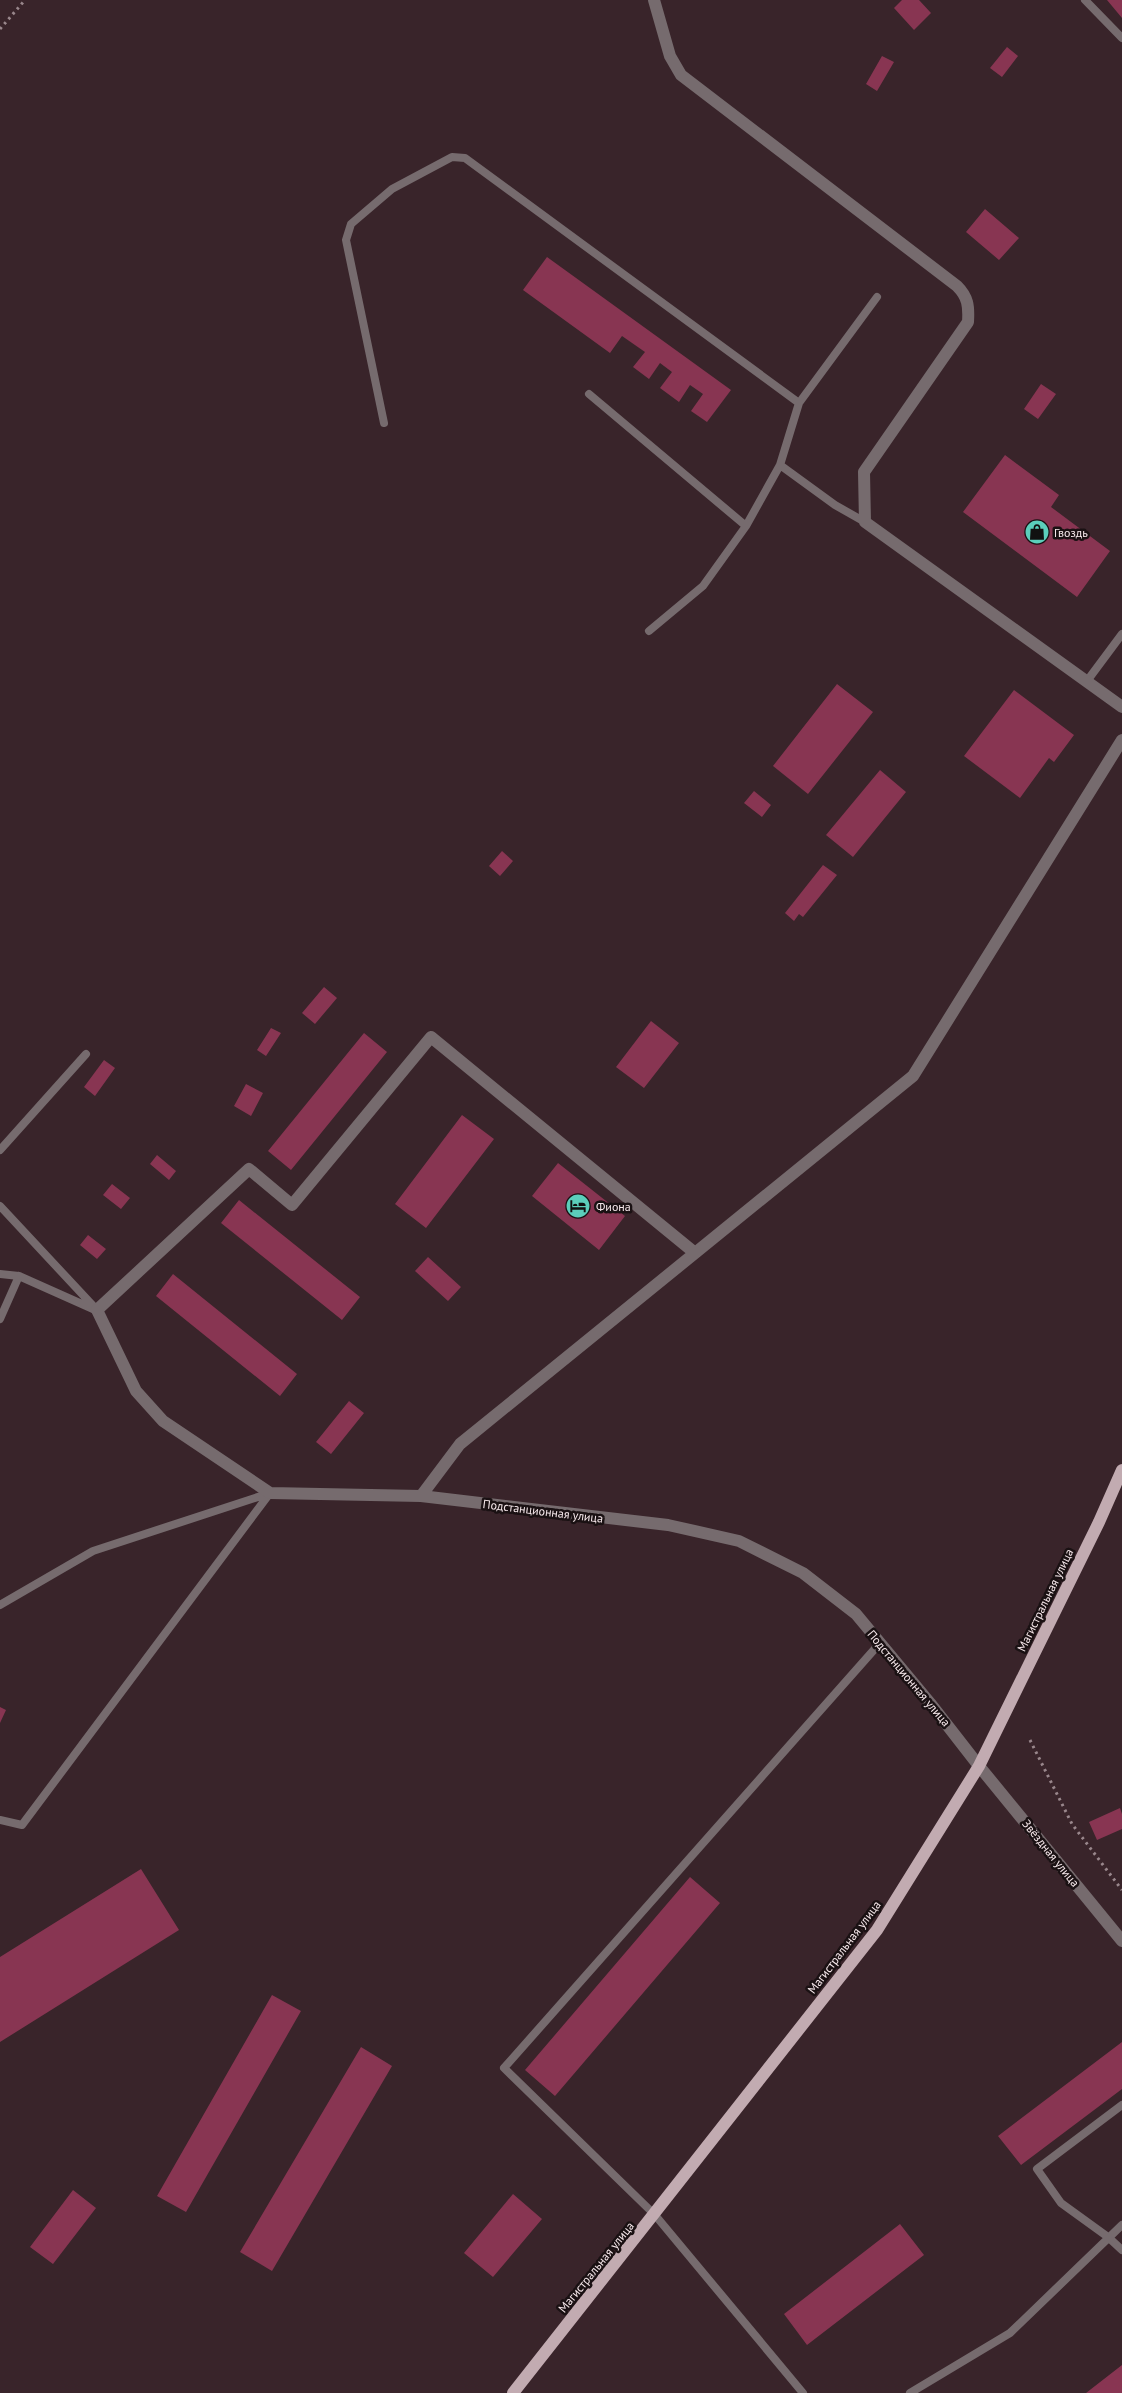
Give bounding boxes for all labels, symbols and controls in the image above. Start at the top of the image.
shop icon: Гвоздь [1024,519,1050,545]
place label: Гвоздь [1054,525,1088,540]
hotel icon: Фиона [565,1193,591,1219]
place label: Фиона [596,1199,631,1214]
street label: Подстанционная улица [482,1496,604,1526]
street label: Магистральная улица [1014,1546,1076,1654]
street label: Подстанционная улица [864,1627,954,1729]
street label: Звёздная улица [1019,1816,1083,1890]
street label: Магистральная улица [804,1898,884,1996]
street label: Магистральная улица [555,2219,637,2315]

